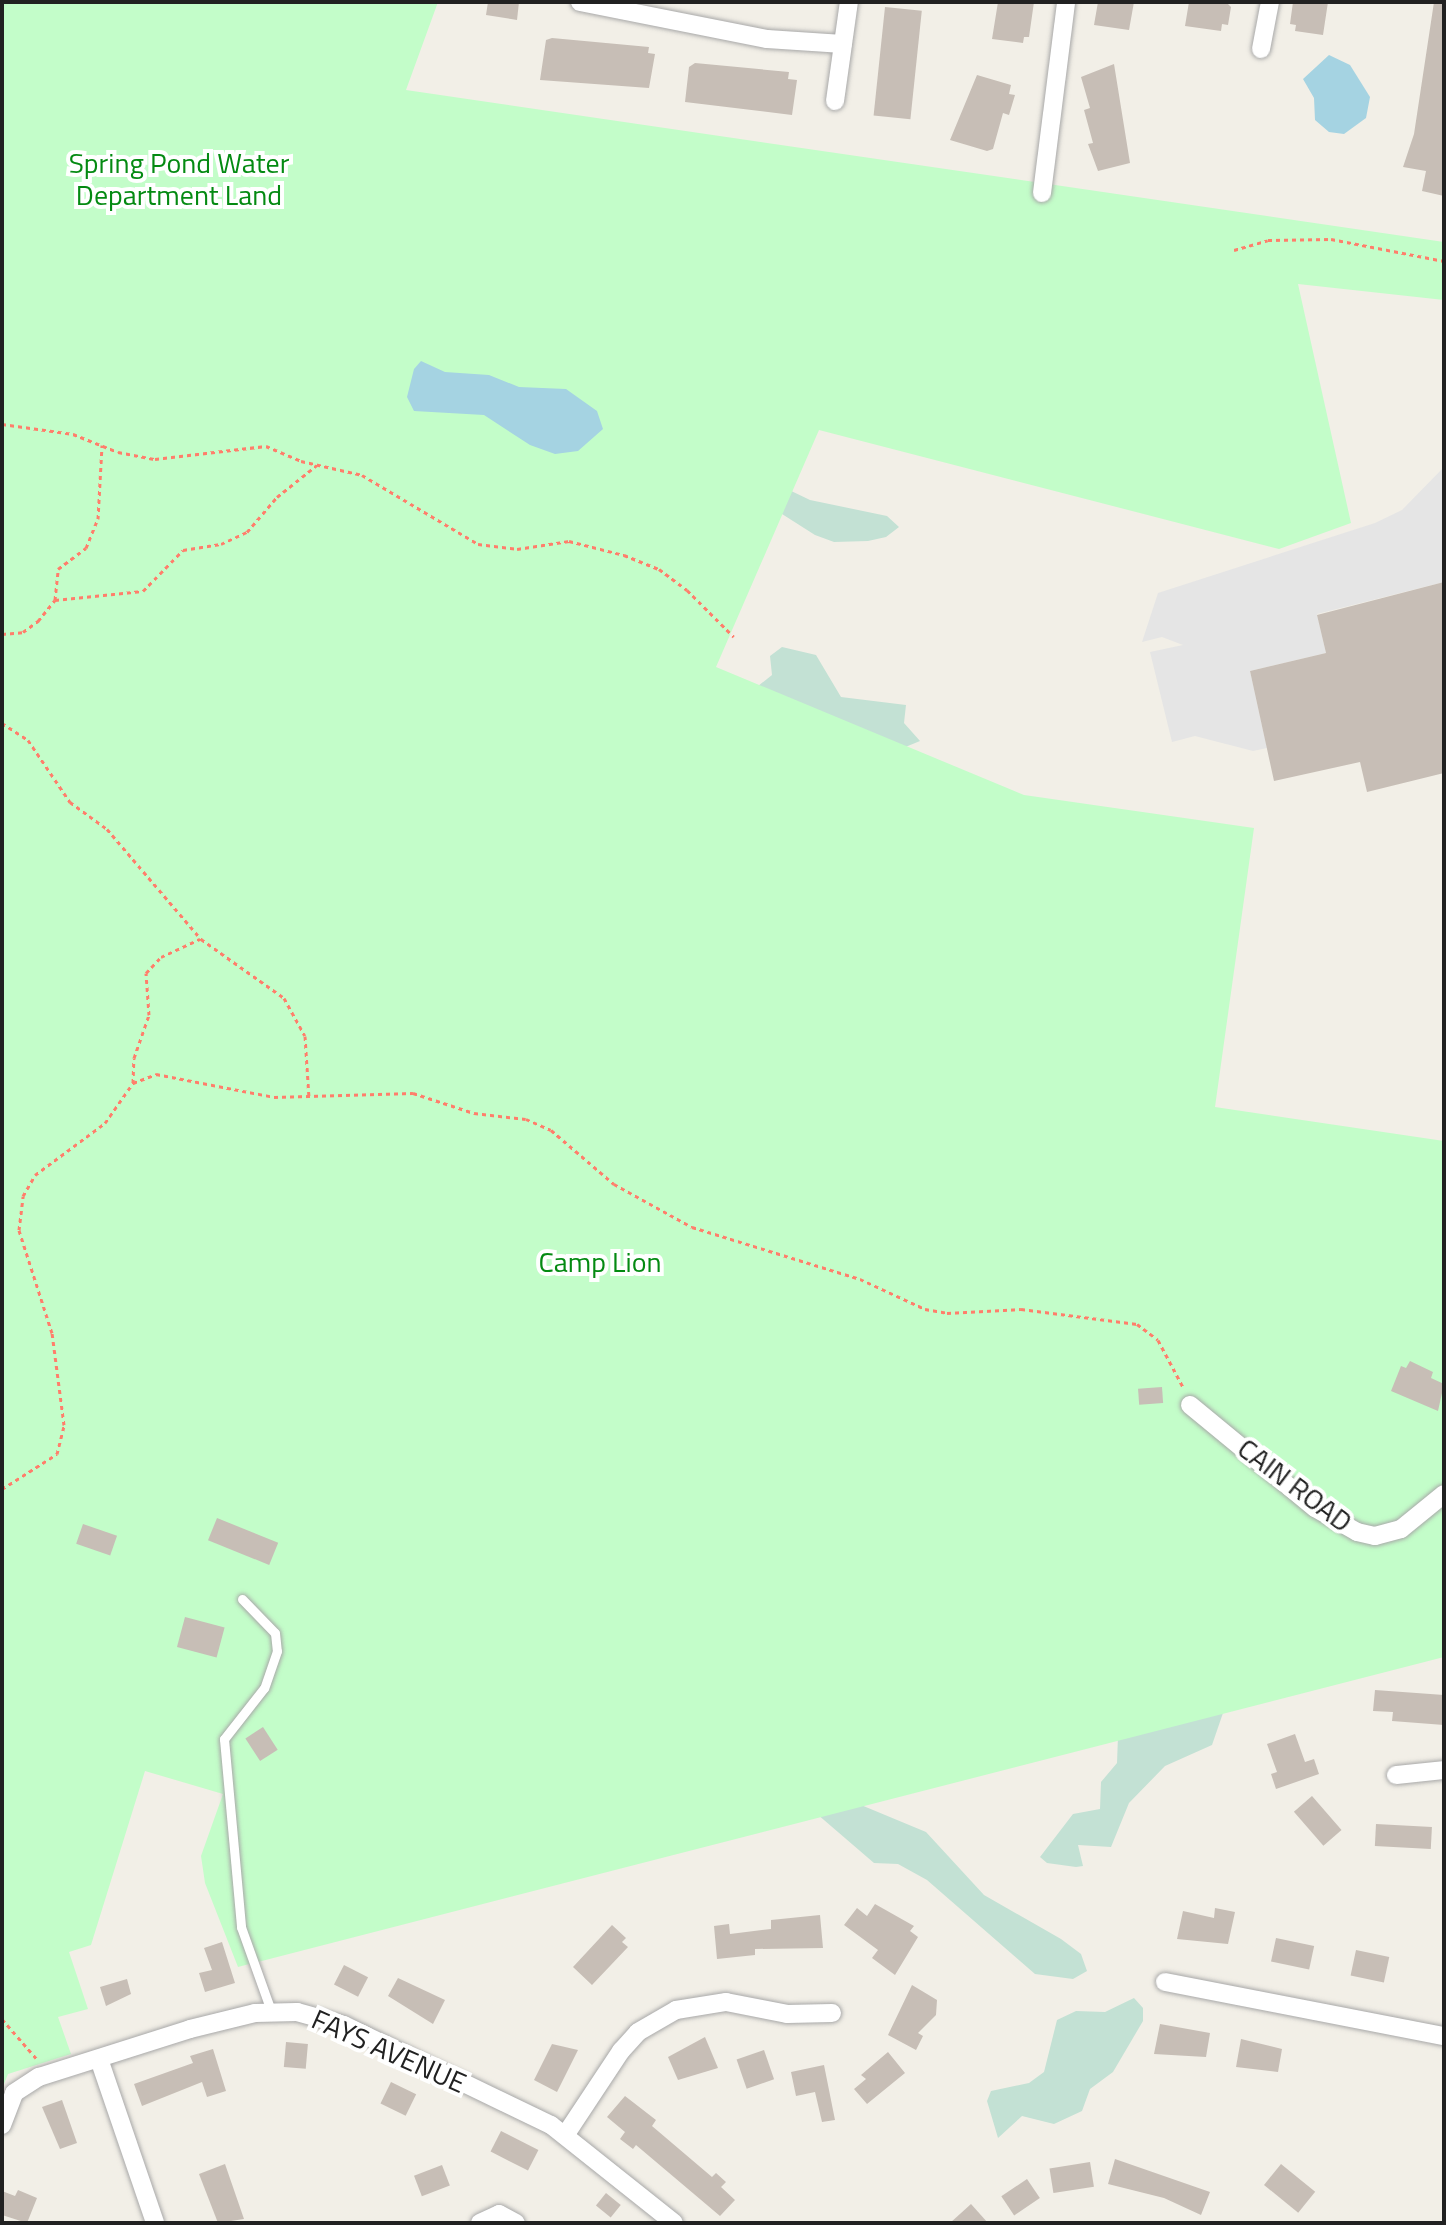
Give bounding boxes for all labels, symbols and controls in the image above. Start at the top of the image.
park label: Spring Pond Water Department Land [69,146,289,212]
park label: Camp Lion [539,1245,661,1279]
street label: CAIN ROAD [1231,1431,1359,1539]
street label: FAYS AVENUE [307,2002,471,2100]

